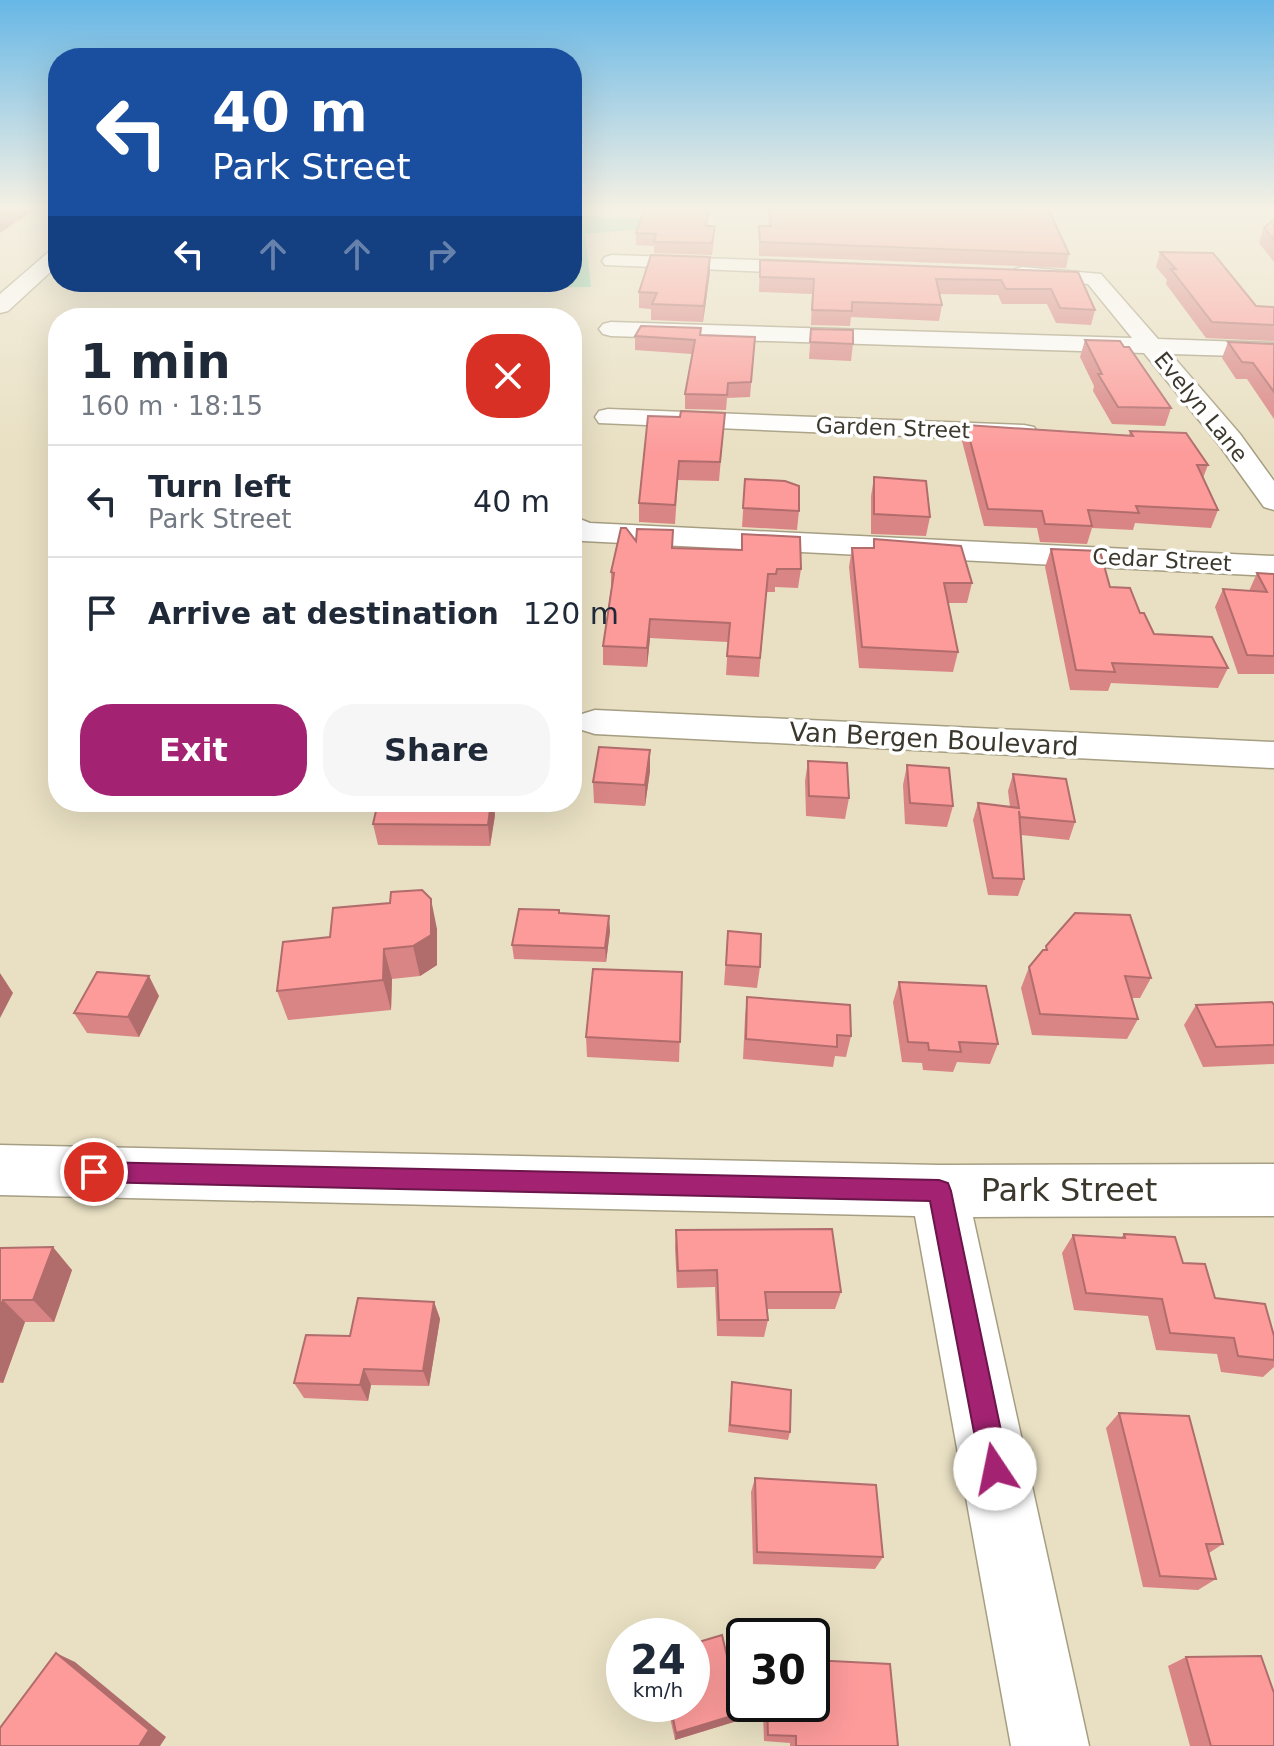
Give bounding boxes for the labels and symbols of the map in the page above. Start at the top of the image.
street label: Evelyn Lane [1149,347,1253,467]
street label: Garden Street [815,413,971,443]
street label: Cedar Street [1092,544,1233,576]
street label: Van Bergen Boulevard [789,716,1079,762]
pin [60,1138,128,1206]
street label: Park Street [981,1171,1157,1209]
position arrow [953,1427,1037,1511]
speed limit sign: 30 [726,1618,830,1722]

